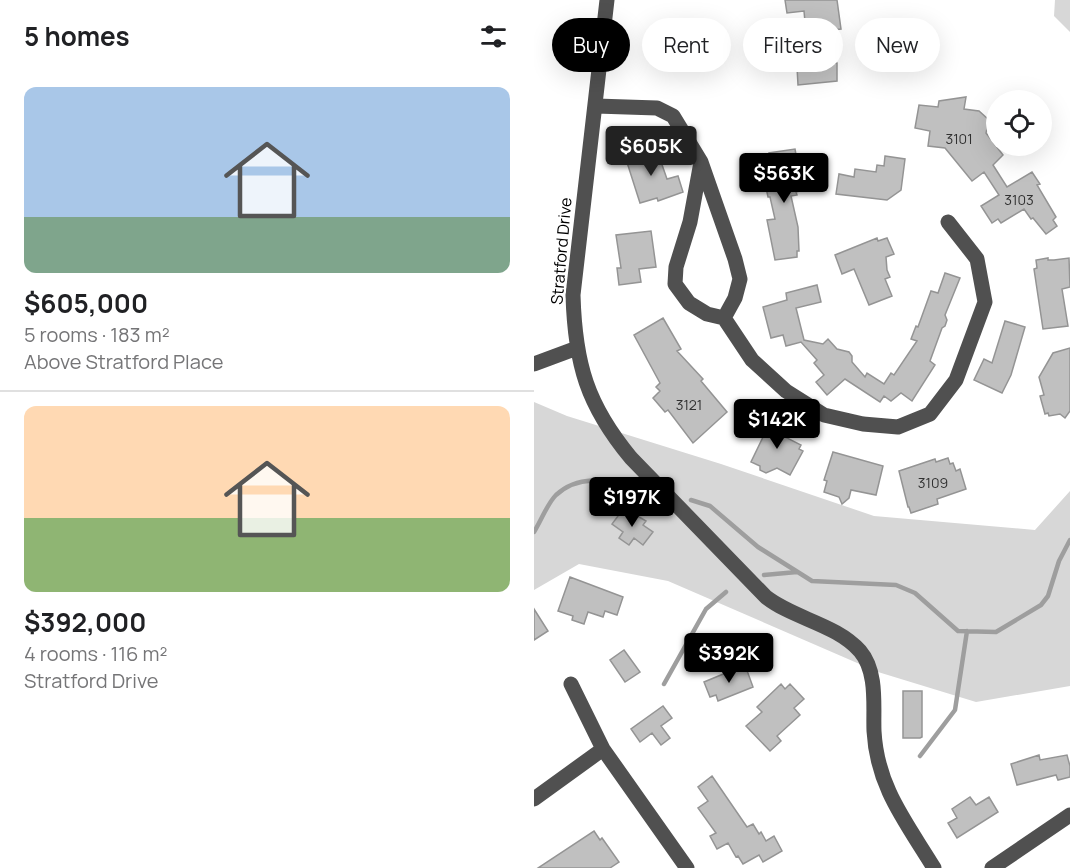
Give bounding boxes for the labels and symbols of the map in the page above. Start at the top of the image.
pin: $605K [609,126,693,177]
house number: 3101 [945,129,973,148]
pin: $563K [742,153,826,204]
house number: 3103 [1004,190,1034,209]
street label: Stratford Drive [545,196,577,306]
house number: 3121 [676,395,702,414]
pin: $142K [735,399,819,450]
house number: 3109 [918,473,948,492]
pin: $197K [590,477,674,528]
pin: $392K [687,633,771,684]

